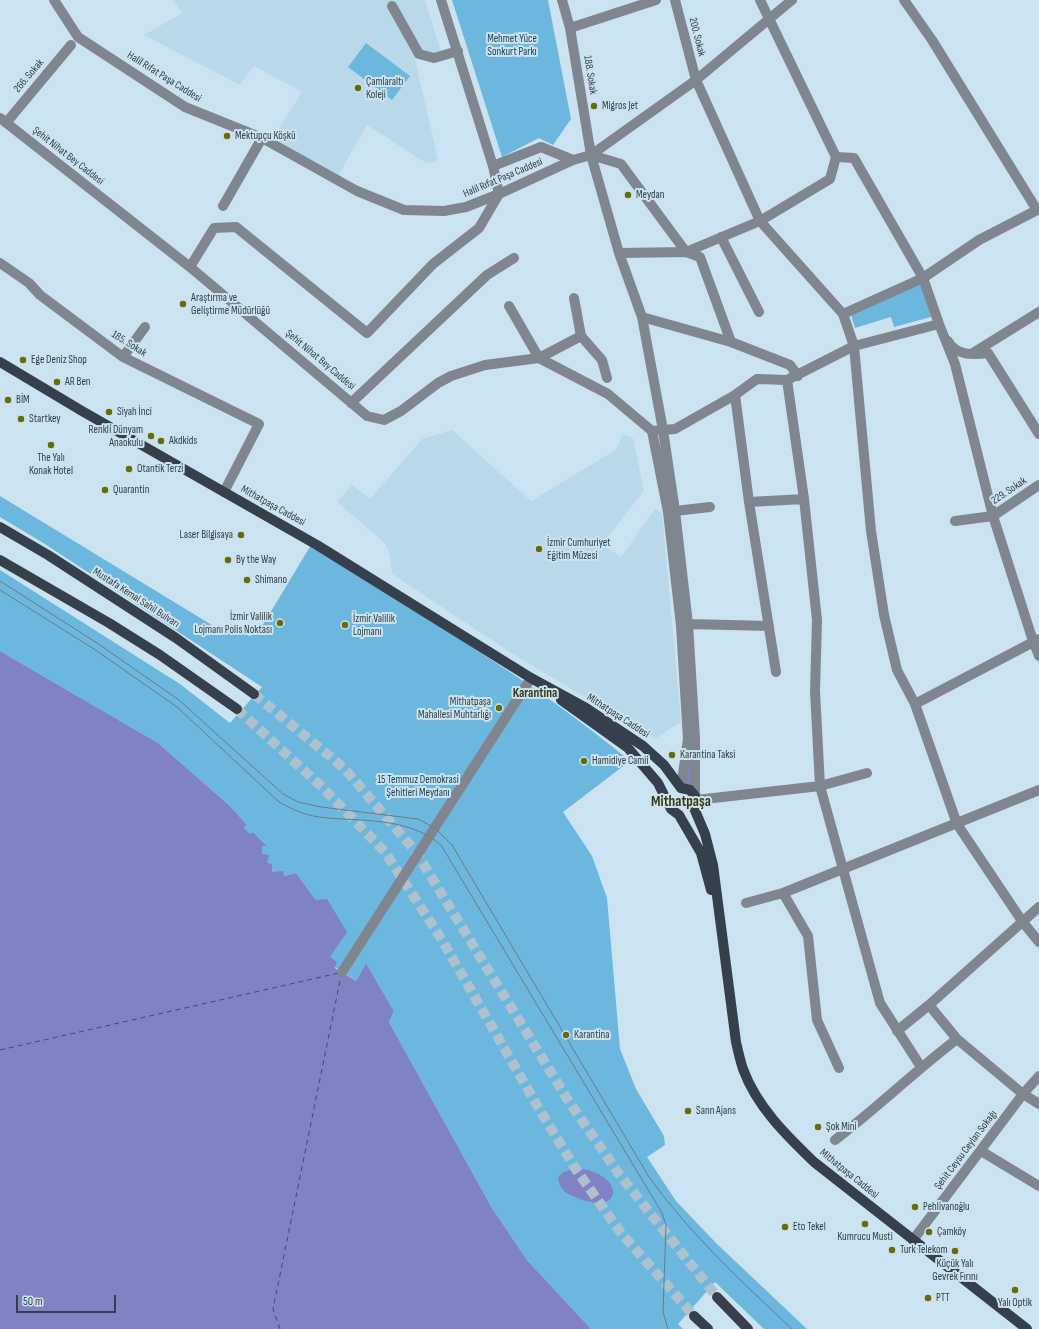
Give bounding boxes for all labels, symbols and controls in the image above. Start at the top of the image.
street label: 200. Sokak [686,16,708,58]
park label: Mehmet Yüce Sonkurt Parkı [487,32,537,58]
street label: Halil Rıfat Paşa Caddesi [124,49,204,105]
street label: 188. Sokak [580,55,600,95]
street label: 266. Sokak [11,57,47,95]
place label: Çamlaraltı Koleji [366,75,403,101]
marker: Çamlaraltı Koleji [353,83,363,93]
place label: Migros Jet [602,99,638,113]
marker: Migros Jet [589,101,599,111]
street label: Şehit Nihat Bey Caddesi [30,124,106,188]
place label: Mektupçu Köşkü [235,129,296,143]
marker: Mektupçu Köşkü [222,131,232,141]
street label: Halil Rıfat Paşa Caddesi [461,155,545,201]
place label: Meydan [636,188,665,202]
marker: Meydan [623,190,633,200]
place label: Araştırma ve Geliştirme Müdürlüğü [191,291,270,317]
marker: Araştırma ve Geliştirme Müdürlüğü [178,299,188,309]
street label: Şehit Nihat Bey Caddesi [282,327,358,393]
street label: 185. Sokak [109,328,149,360]
place label: Ege Deniz Shop [31,353,87,367]
marker: Ege Deniz Shop [18,355,28,365]
place label: AR Ben [65,375,91,389]
marker: AR Ben [52,377,62,387]
place label: BİM [16,393,30,407]
marker: BİM [3,395,13,405]
place label: Siyah İnci [117,405,152,419]
marker: Siyah İnci [104,407,114,417]
place label: Startkey [29,412,61,426]
marker: Startkey [16,414,26,424]
place label: Renkli Dünyam Anaokulu [89,423,143,449]
marker: Renkli Dünyam Anaokulu [146,431,156,441]
place label: Akdkids [169,434,197,448]
marker: Akdkids [156,436,166,446]
marker: The Yalı Konak Hotel [46,440,56,450]
place label: The Yalı Konak Hotel [29,451,73,477]
place label: Otantik Terzi [137,462,183,476]
marker: Otantik Terzi [124,464,134,474]
street label: 229. Sokak [989,475,1029,507]
place label: Quarantin [113,483,149,497]
street label: Mithatpaşa Caddesi [238,483,308,529]
marker: Quarantin [100,485,110,495]
place label: Laser Bilgisaya [180,528,233,542]
marker: Laser Bilgisaya [236,530,246,540]
place label: İzmir Cumhuriyet Eğitim Müzesi [547,536,611,562]
marker: İzmir Cumhuriyet Eğitim Müzesi [534,544,544,554]
place label: By the Way [236,553,276,567]
marker: By the Way [223,555,233,565]
street label: Mustafa Kemal Sahil Bulvarı [90,565,182,631]
place label: Shimano [255,573,287,587]
marker: Shimano [242,575,252,585]
place label: İzmir Valilik Lojmanı Polis Noktası [195,610,272,636]
place label: İzmir Valilik Lojmanı [353,612,395,638]
marker: İzmir Valilik Lojmanı Polis Noktası [275,618,285,628]
marker: İzmir Valilik Lojmanı [340,620,350,630]
district label: Karantina [513,686,557,702]
street label: Mithatpaşa Caddesi [584,691,652,741]
place label: Mithatpaşa Mahallesi Muhtarlığı [418,695,491,721]
marker: Mithatpaşa Mahallesi Muhtarlığı [494,703,504,713]
place label: Karantina Taksi [680,748,735,762]
marker: Karantina Taksi [667,750,677,760]
place label: Hamidiye Camii [592,754,648,768]
marker: Hamidiye Camii [579,756,589,766]
park label: 15 Temmuz Demokrasi Şehitleri Meydanı [377,773,459,799]
district label: Mithatpaşa [651,793,711,811]
place label: Karantina [574,1028,609,1042]
marker: Karantina [561,1030,571,1040]
place label: Sann Ajans [696,1104,736,1118]
marker: Sann Ajans [683,1106,693,1116]
street label: Şehit Ceysu Ceylan Sokağı [932,1108,1000,1192]
place label: Şok Mini [826,1120,857,1134]
marker: Şok Mini [813,1122,823,1132]
street label: Mithatpaşa Caddesi [817,1146,881,1202]
place label: Pehlivanoğlu [923,1200,970,1214]
marker: Pehlivanoğlu [910,1202,920,1212]
marker: Kumrucu Musti [860,1219,870,1229]
place label: Eto Tekel [793,1220,826,1234]
marker: Eto Tekel [780,1222,790,1232]
place label: Çamköy [937,1225,966,1239]
marker: Çamköy [924,1227,934,1237]
place label: Kumrucu Musti [837,1230,893,1244]
place label: Turk Telekom [900,1243,948,1257]
marker: Turk Telekom [887,1245,897,1255]
marker: Küçük Yalı Gevrek Fırını [950,1246,960,1256]
place label: Küçük Yalı Gevrek Fırını [932,1257,978,1283]
marker: Yalı Optik [1010,1285,1020,1295]
scale bar [18,1287,118,1313]
place label: PTT [936,1291,950,1305]
marker: PTT [923,1293,933,1303]
text: 50 m [23,1294,43,1309]
place label: Yalı Optik [998,1296,1032,1310]

